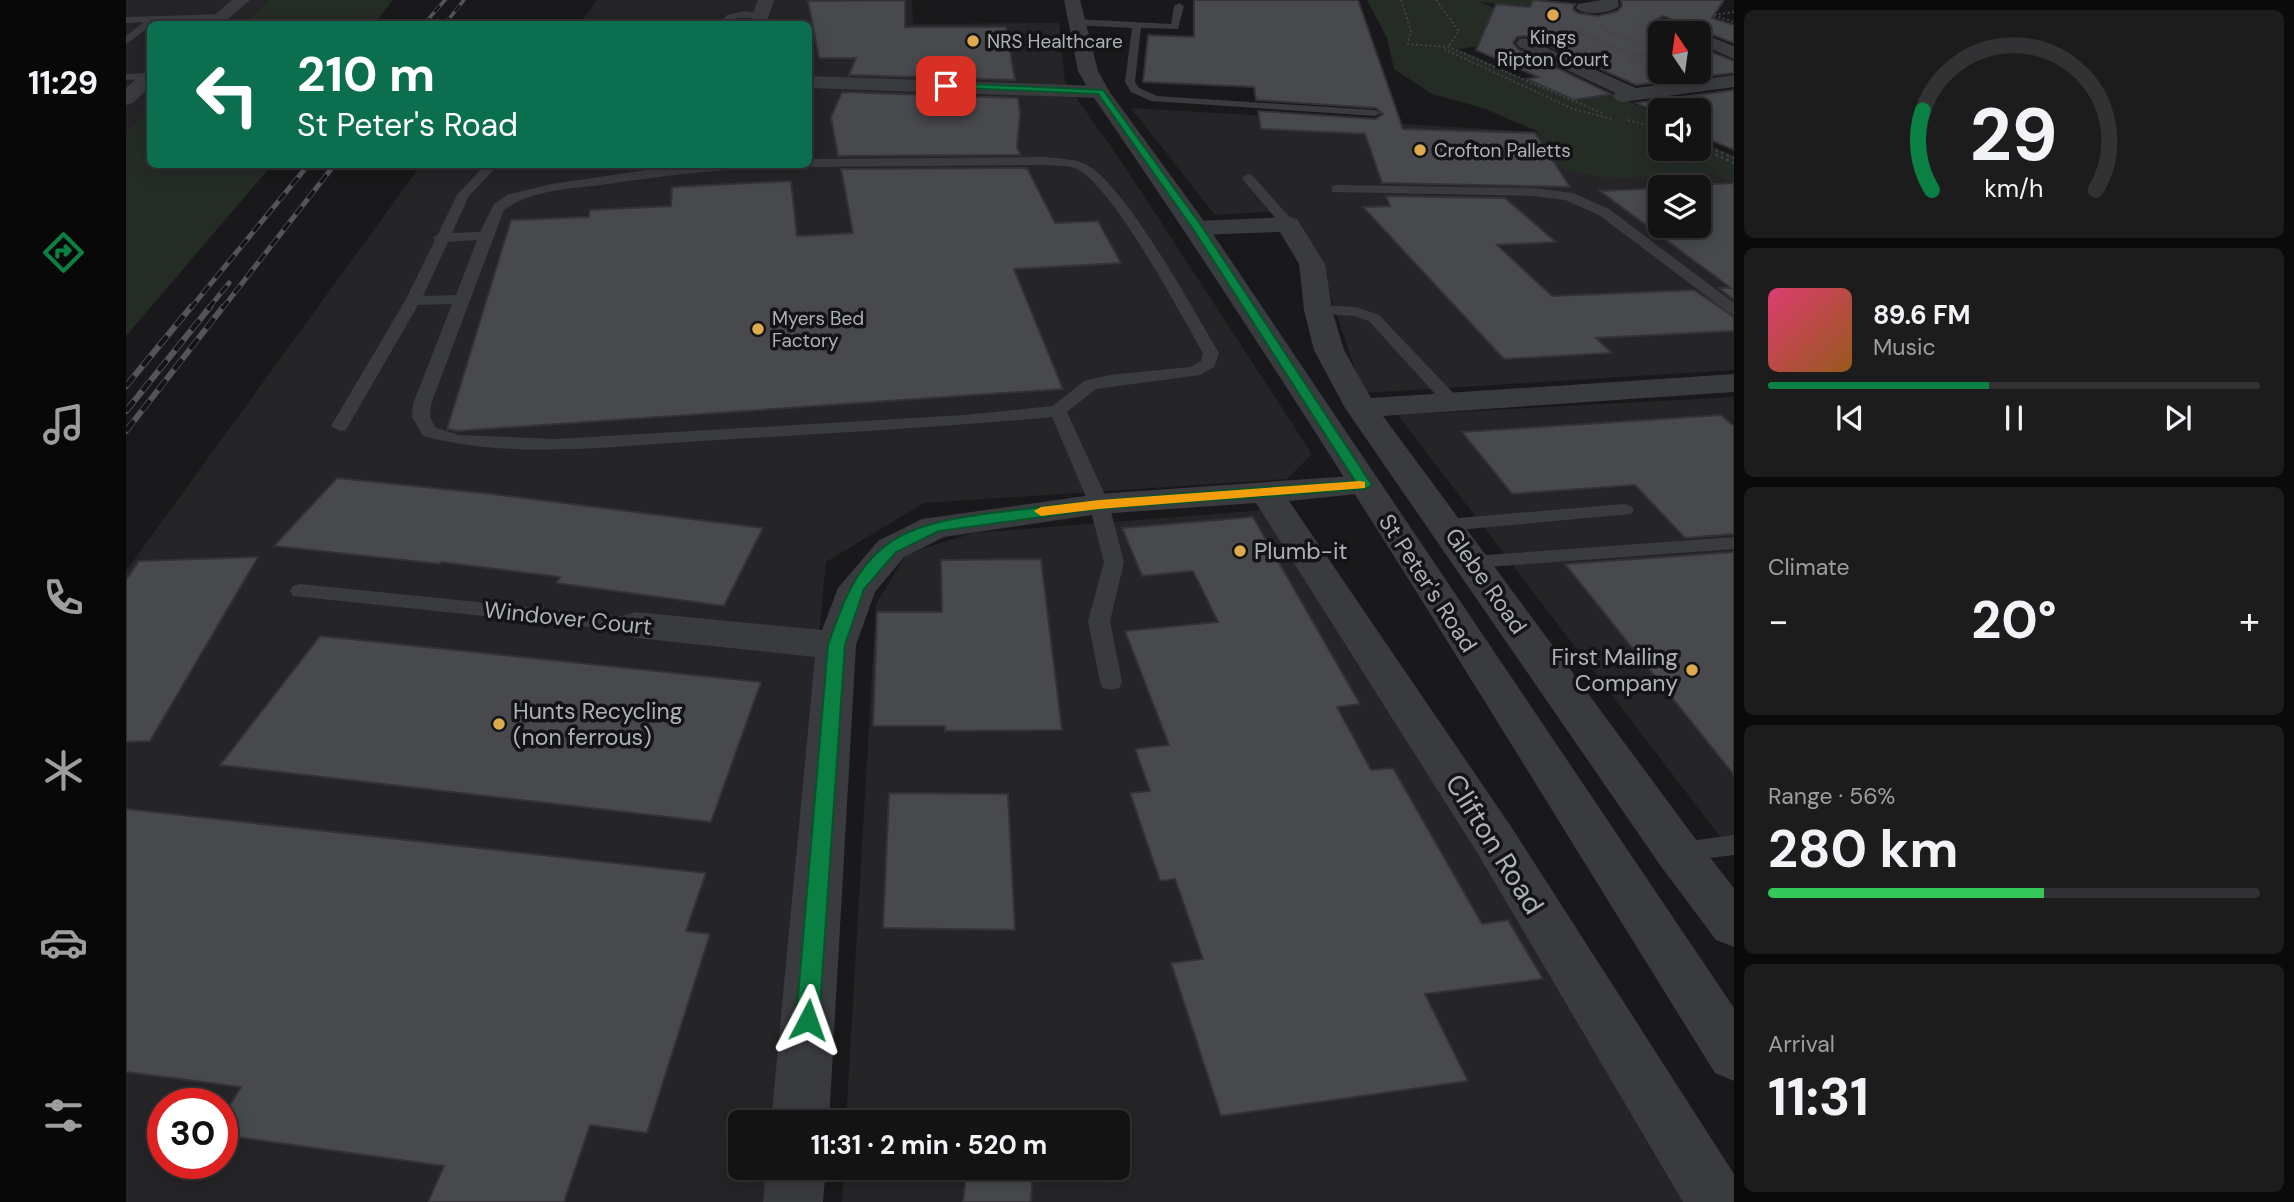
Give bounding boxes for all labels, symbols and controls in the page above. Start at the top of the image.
marker: Kings Ripton Court [1545,7,1561,23]
north arrow [1648,21,1712,84]
map controls [1648,21,1711,238]
place label: Kings Ripton Court [1497,25,1609,72]
place label: NRS Healthcare [987,29,1123,54]
marker: NRS Healthcare [965,33,981,49]
text: 210 m [297,42,435,106]
icon: left [182,49,273,140]
pin [916,56,976,116]
text: 11:29 [28,62,98,104]
icon: arrive [927,67,965,105]
text: 29 [1970,89,2058,184]
button: sound [1648,98,1711,161]
text: St Peter's Road [297,104,518,146]
place label: Crofton Palletts [1434,138,1571,163]
marker: Crofton Palletts [1412,142,1428,158]
text: km/h [1984,172,2044,205]
button: layers [1648,175,1711,238]
icon: directions [39,228,88,277]
text: 89.6 FM [1873,298,1970,332]
place label: Myers Bed Factory [772,306,864,353]
marker: Myers Bed Factory [750,321,766,337]
text: Music [1873,332,1936,362]
icon: previous [1831,399,1869,437]
icon: pause [1995,399,2033,437]
icon: next [2159,399,2197,437]
icon: music [39,400,88,449]
street label: St Peter's Road [1372,508,1484,658]
street label: Glebe Road [1439,522,1533,640]
place label: Plumb-it [1254,536,1348,566]
marker: Plumb-it [1232,543,1248,559]
text: Climate [1768,552,1850,582]
icon: phone [39,573,88,622]
text: 20° [1971,586,2057,654]
street label: Windover Court [483,594,653,642]
text: − [1768,596,1789,646]
text: + [2239,596,2260,646]
place label: First Mailing Company [1551,642,1678,698]
marker: First Mailing Company [1684,662,1700,678]
place label: Hunts Recycling (non ferrous) [513,696,683,752]
marker: Hunts Recycling (non ferrous) [491,716,507,732]
icon: climate [39,746,88,795]
street label: Clifton Road [1437,767,1552,921]
text: Range · 56% [1768,781,1895,811]
text: 280 km [1768,815,1958,883]
icon: car [39,918,88,967]
position arrow [771,983,845,1057]
text: Arrival [1768,1029,1835,1059]
text: 11:31 [1768,1063,1869,1131]
speed limit sign: 30 [147,1088,238,1179]
icon: filters [39,1091,88,1140]
text: 11:31 · 2 min · 520 m [811,1128,1047,1162]

